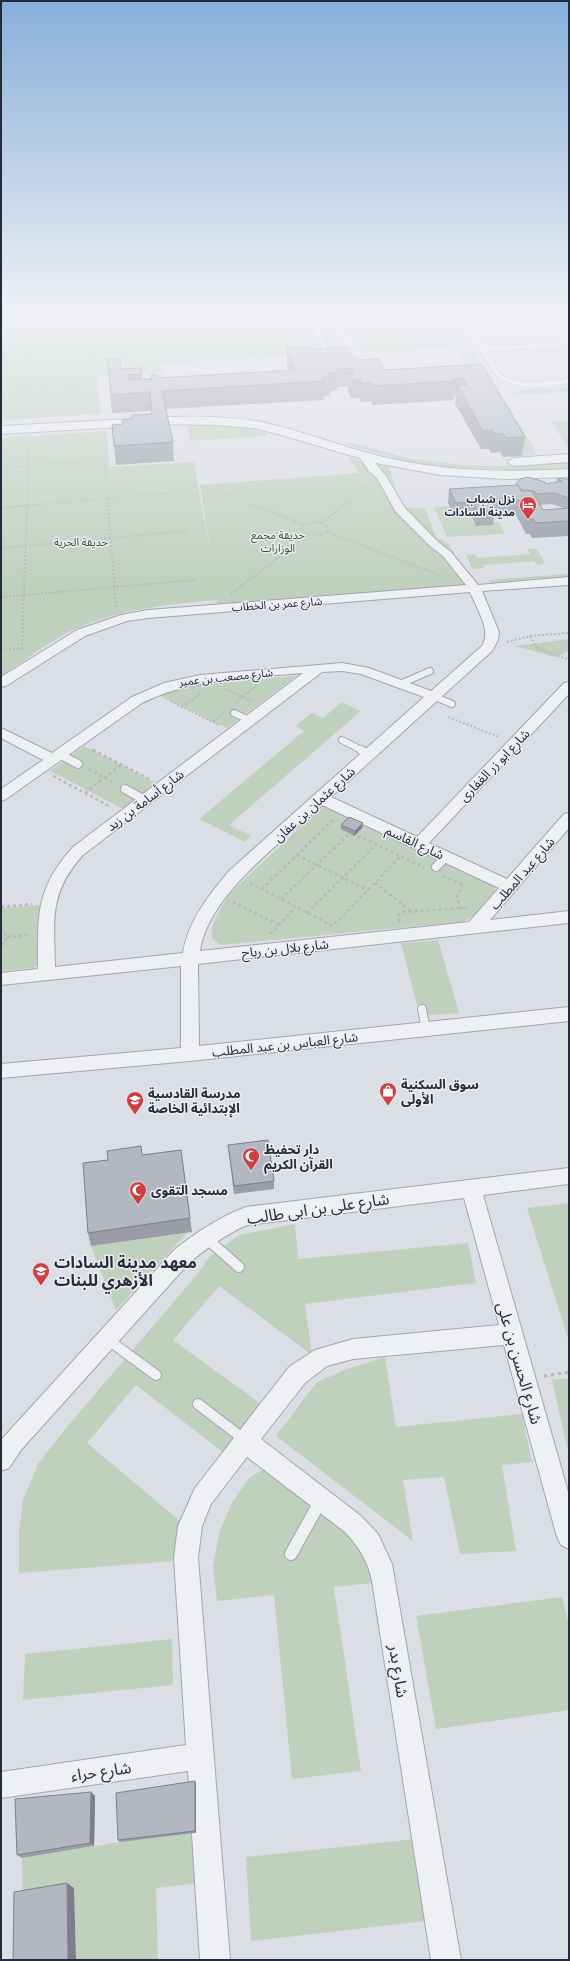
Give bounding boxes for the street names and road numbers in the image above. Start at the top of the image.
street label: شارع عمر بن الخطاب [231,595,323,615]
street label: شارع مصعب بن عمير [177,666,274,690]
street label: شارع ابو زر الغفارى [456,726,535,807]
street label: شارع عثمان بن عفان [270,764,360,847]
street label: شارع أسامة بن زيد [103,766,189,837]
street label: شارع القاسم [382,822,446,865]
street label: شارع عبد المطلب [487,834,560,914]
street label: شارع بلال بن رباح [241,936,330,964]
street label: شارع العباس بن عبد المطلب [211,1029,359,1063]
street label: شارع على بن ابى طالب [246,1189,391,1231]
street label: شارع الحسن بن على [490,1300,546,1427]
street label: شارع بدر [382,1642,412,1699]
street label: شارع حراء [70,1758,133,1788]

